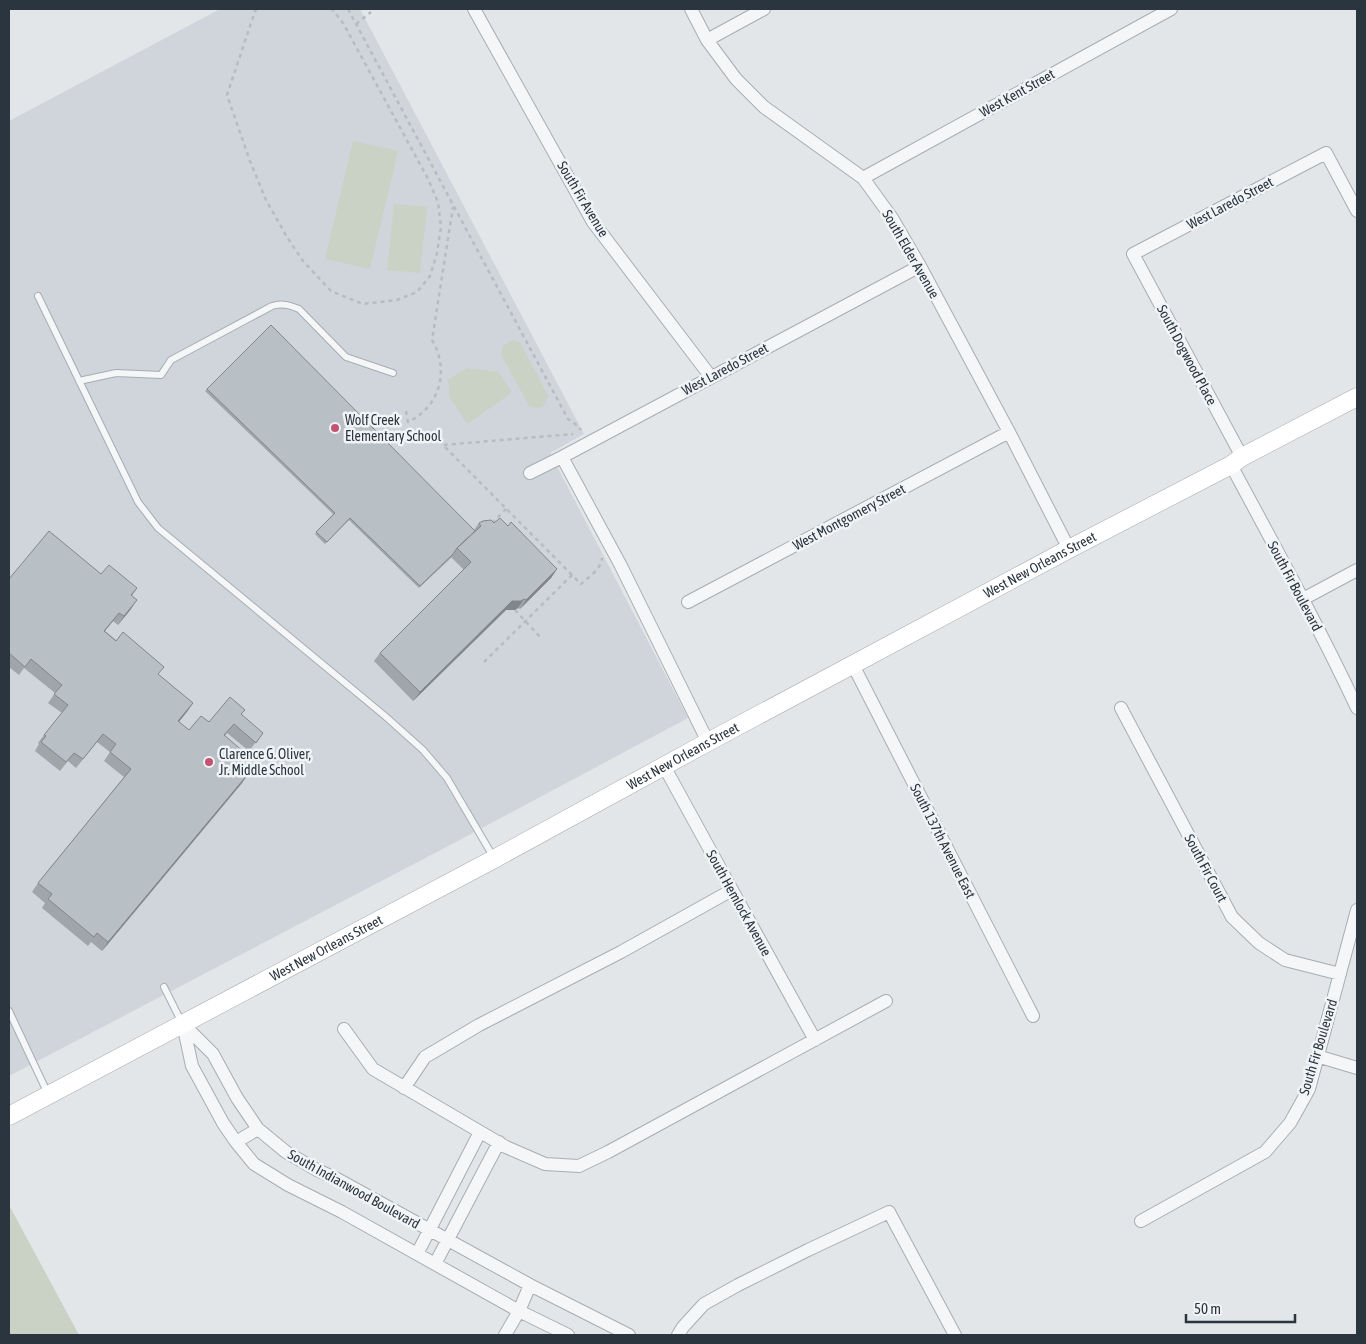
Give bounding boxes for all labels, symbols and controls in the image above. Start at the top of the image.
street label: West Kent Street [977,66,1057,120]
street label: South Fir Avenue [554,158,612,240]
street label: West Laredo Street [1184,174,1276,232]
street label: South Elder Avenue [879,207,943,301]
street label: South Dogwood Place [1154,302,1220,408]
street label: West Laredo Street [679,340,771,398]
place label: Wolf Creek Elementary School [345,412,441,444]
marker: Wolf Creek Elementary School [329,422,341,434]
street label: West Montgomery Street [790,481,908,553]
street label: West New Orleans Street [981,528,1099,601]
street label: South Fir Boulevard [1265,538,1325,634]
street label: West New Orleans Street [624,719,742,793]
place label: Clarence G. Oliver, Jr. Middle School [219,746,311,778]
marker: Clarence G. Oliver, Jr. Middle School [203,756,215,768]
street label: South 137th Avenue East [907,781,979,901]
street label: South Fir Court [1181,831,1231,905]
street label: South Hemlock Avenue [703,847,775,959]
street label: West New Orleans Street [267,912,385,984]
street label: South Fir Boulevard [1296,997,1340,1097]
street label: South Indianwood Boulevard [285,1146,423,1232]
scale bar [1186,1292,1295,1324]
text: 50 m [1194,1300,1221,1317]

